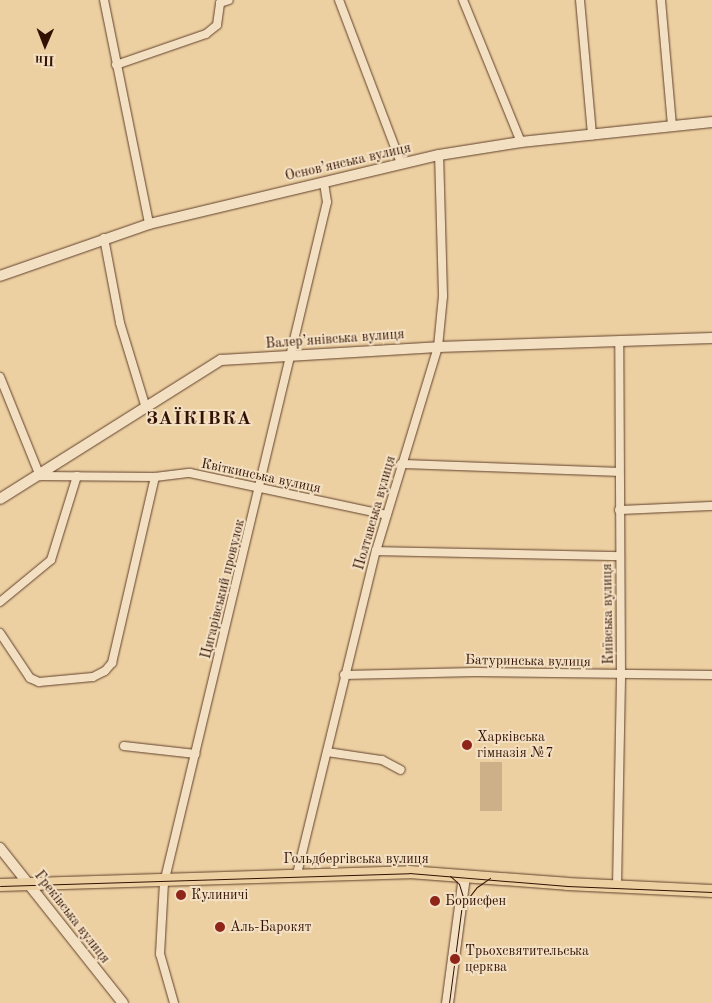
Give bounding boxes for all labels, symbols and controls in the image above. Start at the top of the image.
north arrow [20,20,70,70]
text: Пн [35,53,55,67]
street label: Основ’янська вулиця [283,139,413,185]
street label: Валер’янівська вулиця [265,326,405,352]
district label: ЗАЇКІВКА [145,409,253,431]
street label: Полтавська вулиця [351,454,399,572]
street label: Квіткинська вулиця [199,455,323,497]
street label: Цигарівський провулок [198,517,248,661]
street label: Київська вулиця [599,563,617,665]
street label: Батуринська вулиця [465,652,591,670]
place label: Харківська гімназія №7 [477,729,554,762]
marker: Харківська гімназія №7 [461,739,473,751]
street label: Гольдбергівська вулиця [283,851,429,867]
street label: Греківська вулиця [31,867,113,967]
place label: Кулиничі [191,887,248,903]
marker: Кулиничі [175,889,187,901]
place label: Борисфен [445,893,506,909]
marker: Борисфен [429,895,441,907]
place label: Аль-Барокят [230,919,311,935]
marker: Аль-Барокят [214,921,226,933]
place label: Трьохсвятительська церква [465,943,589,976]
marker: Трьохсвятительська церква [449,953,461,965]

